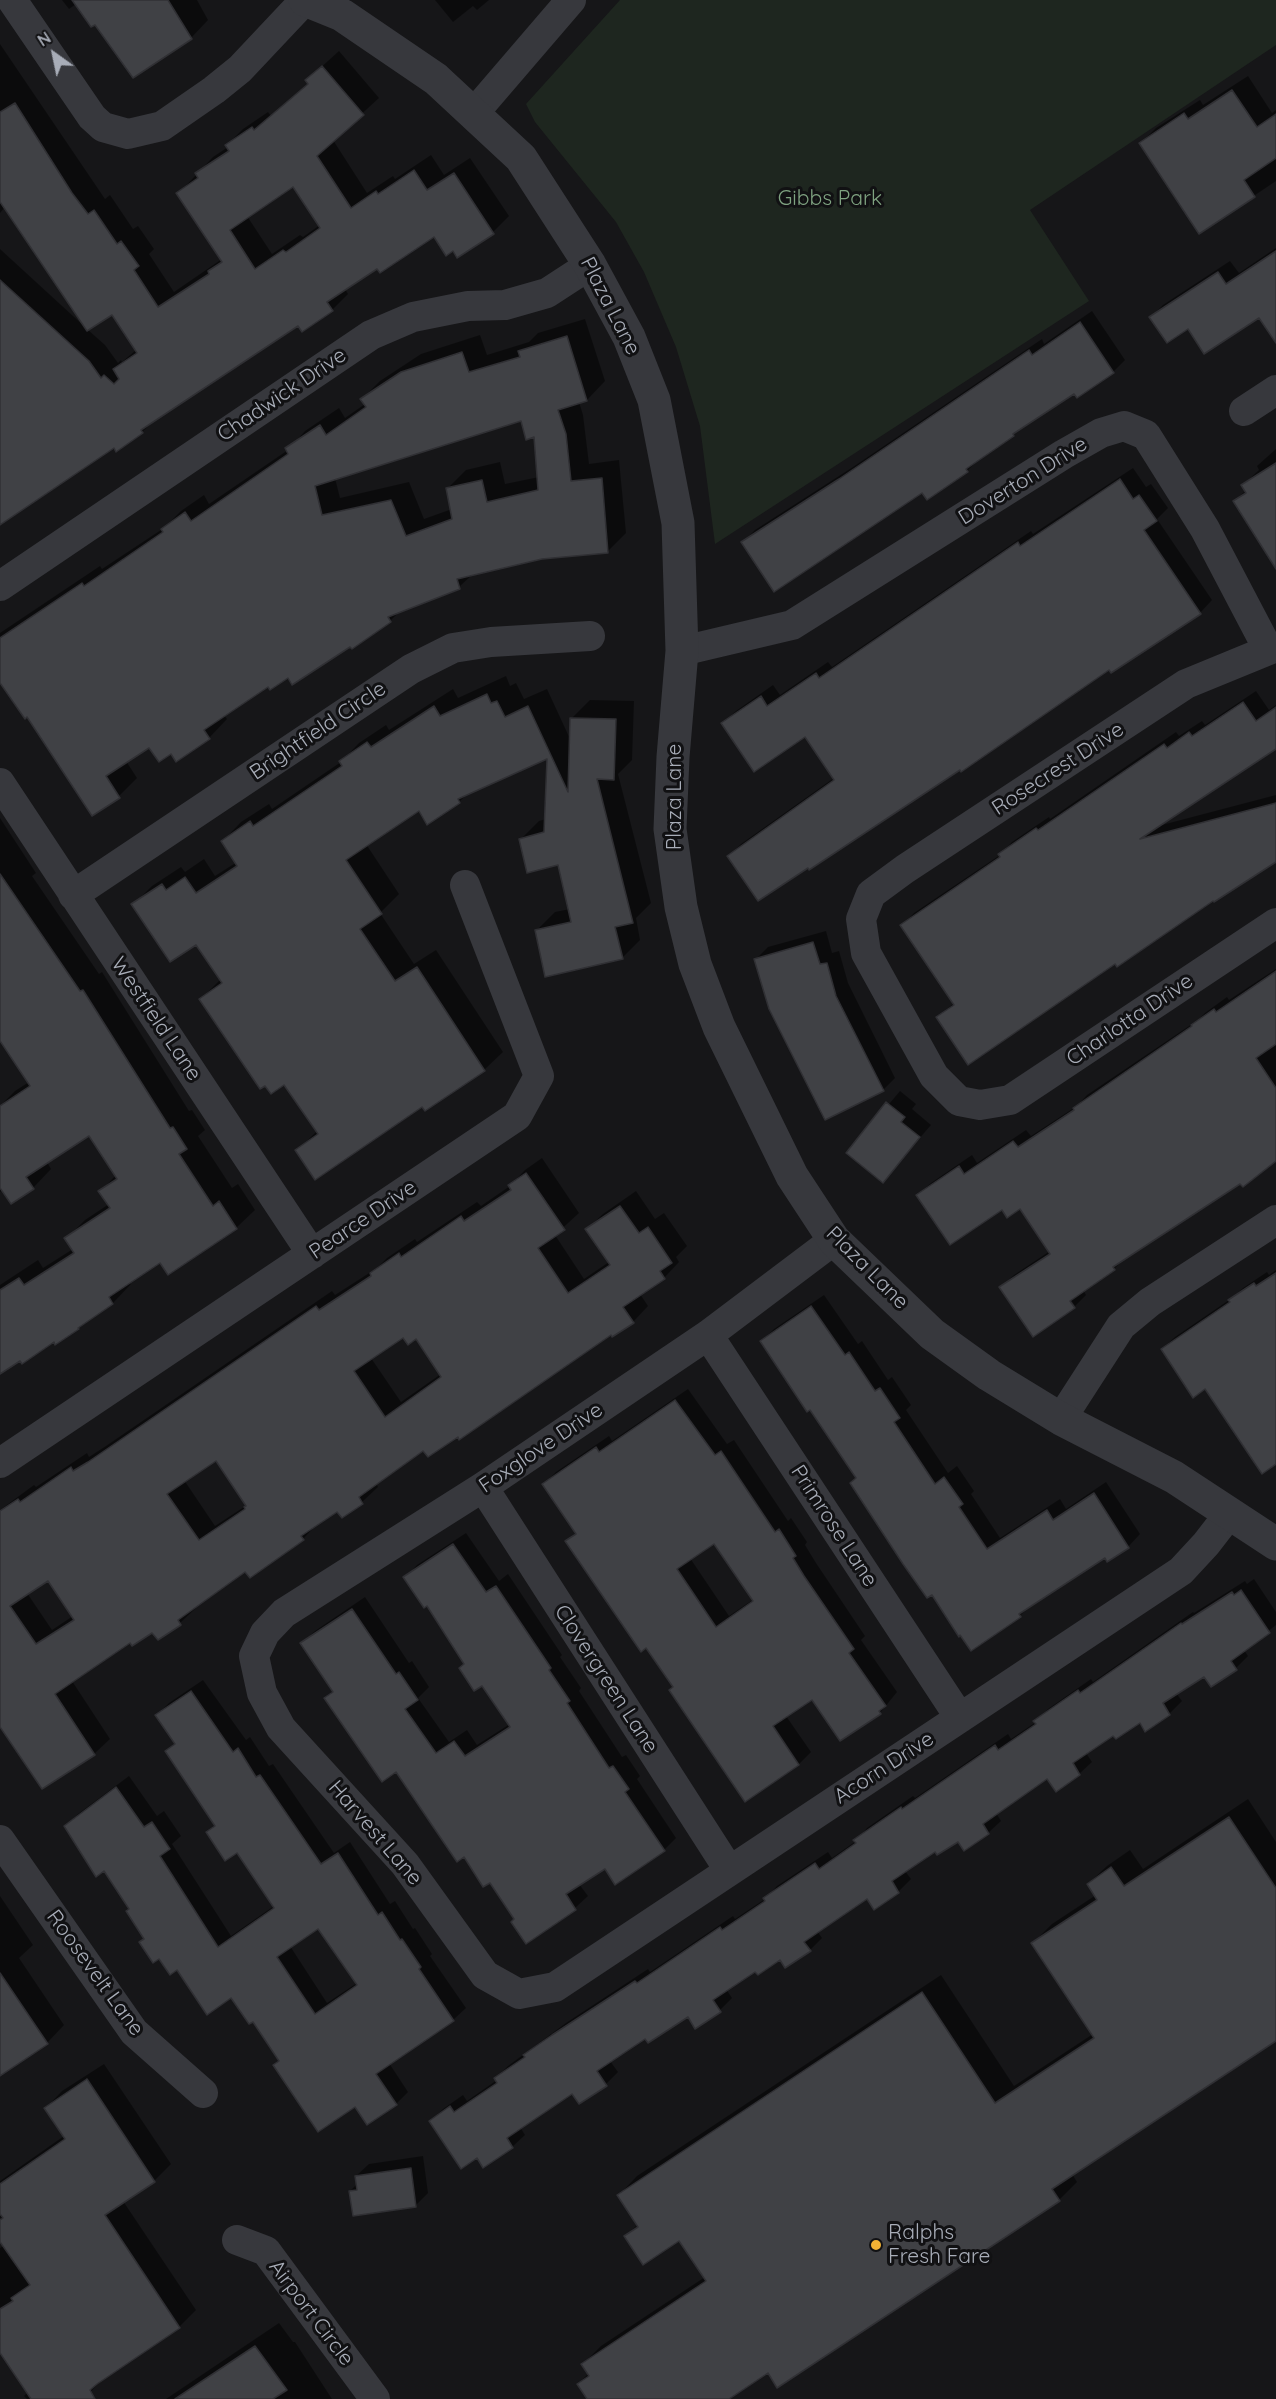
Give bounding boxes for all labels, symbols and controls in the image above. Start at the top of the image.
north arrow [24,24,84,84]
text: N [34,27,55,50]
park label: Gibbs Park [778,186,882,212]
street label: Plaza Lane [575,253,645,359]
street label: Chadwick Drive [213,343,351,447]
street label: Doverton Drive [954,431,1092,531]
street label: Brightfield Circle [245,676,391,786]
street label: Rosecrest Drive [987,717,1129,821]
street label: Plaza Lane [662,744,688,850]
street label: Westfield Lane [105,952,207,1086]
street label: Charlotta Drive [1062,968,1198,1072]
street label: Pearce Drive [305,1175,421,1265]
street label: Plaza Lane [820,1221,914,1315]
street label: Foxglove Drive [474,1397,608,1499]
street label: Primrose Lane [785,1460,883,1592]
street label: Clovergreen Lane [549,1600,663,1758]
street label: Acorn Drive [829,1726,939,1810]
street label: Harvest Lane [323,1776,427,1890]
street label: Roosevelt Lane [41,1905,149,2041]
place label: Ralphs Fresh Fare [888,2220,990,2270]
marker: Ralphs Fresh Fare [869,2238,883,2252]
street label: Airport Circle [263,2255,359,2371]

